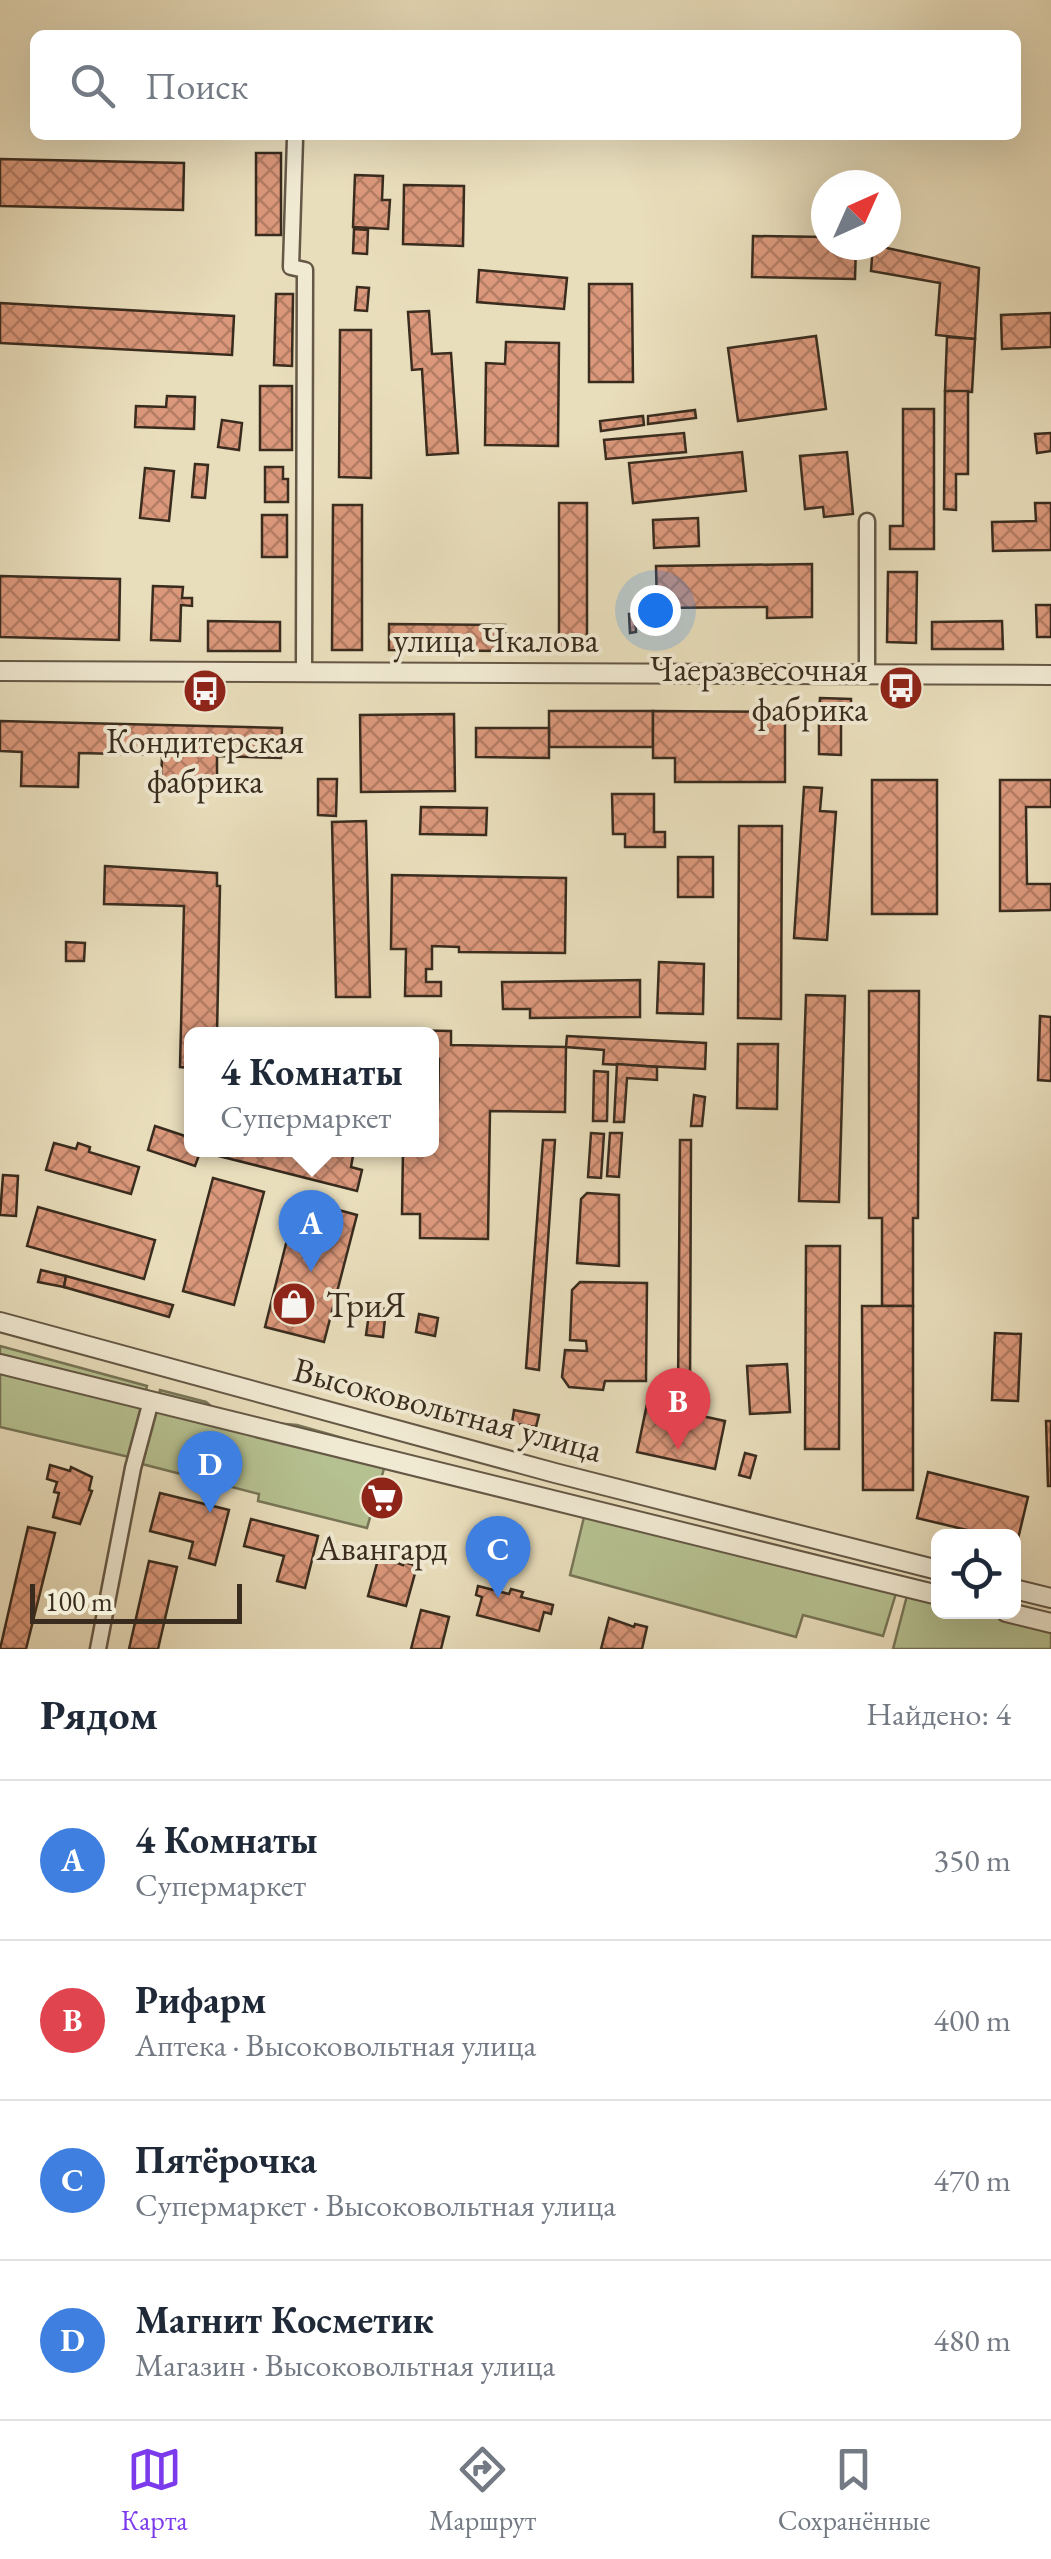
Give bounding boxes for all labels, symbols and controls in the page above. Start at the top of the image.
search box [30,30,1021,140]
icon: search [65,58,120,113]
text: Поиск [145,61,248,110]
north arrow [811,170,901,260]
your location [630,585,681,636]
street label: улица Чкалова [393,617,599,663]
place label: Чаеразвесочная фабрика [650,646,868,732]
bus stop icon: Чаеразвесочная фабрика [878,665,924,711]
bus stop icon: Кондитерская фабрика [182,668,228,714]
place label: Кондитерская фабрика [106,718,304,804]
popup [184,1027,439,1157]
text: 4 Комнаты [220,1047,403,1096]
text: Супермаркет [220,1096,391,1138]
pin: A [278,1190,344,1272]
shop icon: ТриЯ [271,1281,317,1327]
place label: ТриЯ [326,1282,406,1328]
street label: Высоковольтная улица [288,1346,607,1473]
pin: B [646,1368,710,1450]
pin: D [178,1430,242,1513]
supermarket icon: Авангард [359,1475,405,1521]
pin: C [466,1516,530,1598]
place label: Авангард [316,1525,447,1571]
map controls [931,1529,1021,1619]
button: locate [931,1529,1021,1619]
scale bar [30,1579,242,1624]
text: 100 m [45,1583,113,1619]
text: Рядом [40,1687,158,1742]
text: Найдено: 4 [866,1693,1011,1735]
text: 4 Комнаты [135,1815,317,1864]
text: A [61,1839,84,1881]
text: 350 m [934,1839,1011,1881]
text: Супермаркет [135,1864,306,1906]
text: Рифарм [135,1975,266,2024]
text: B [62,1999,83,2041]
text: 400 m [934,1999,1011,2041]
text: Аптека · Высоковольтная улица [135,2024,536,2066]
text: Пятёрочка [135,2135,317,2184]
text: C [61,2159,84,2201]
text: 470 m [934,2159,1011,2201]
text: Супермаркет · Высоковольтная улица [135,2184,616,2226]
text: Магнит Косметик [135,2295,434,2344]
text: D [60,2319,85,2361]
text: 480 m [934,2319,1011,2361]
text: Магазин · Высоковольтная улица [135,2344,555,2386]
tab: Карта [121,2442,188,2538]
tab: Маршрут [429,2442,536,2538]
tab: Сохранённые [778,2442,930,2538]

